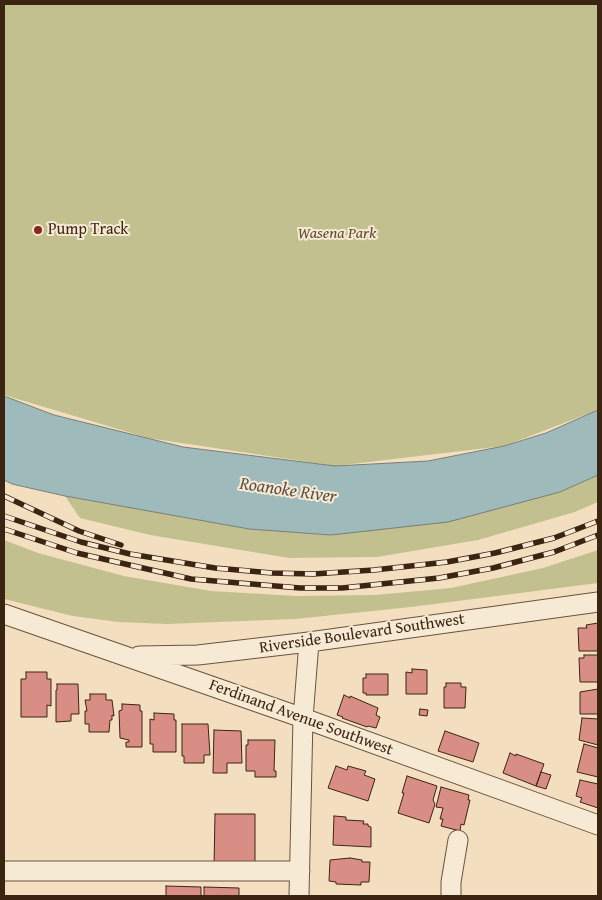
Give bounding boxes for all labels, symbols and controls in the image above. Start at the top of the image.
place label: Pump Track [48,220,128,240]
marker: Pump Track [32,224,44,236]
park label: Wasena Park [298,224,376,244]
water label: Roanoke River [238,474,338,508]
street label: Riverside Boulevard Southwest [258,610,466,658]
street label: Ferdinand Avenue Southwest [206,676,396,760]

